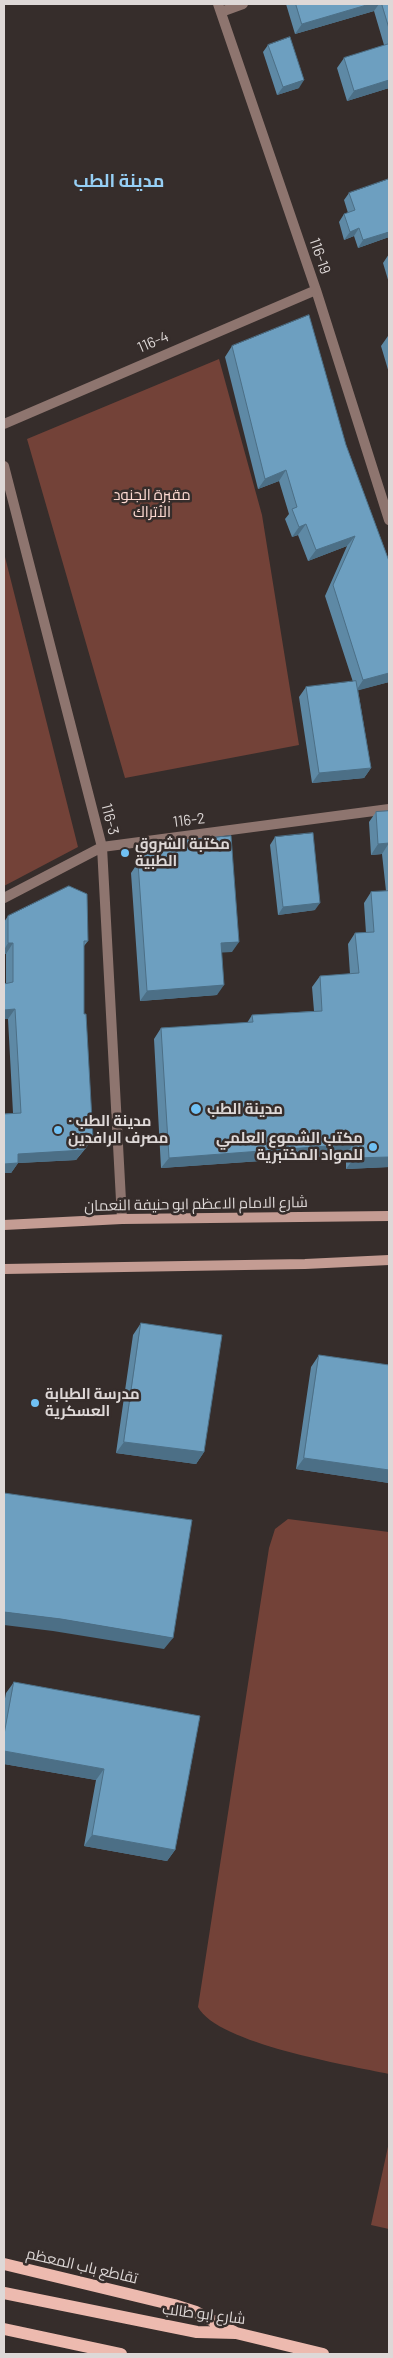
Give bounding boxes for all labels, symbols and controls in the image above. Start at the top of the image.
district label: مدينة الطب [74,170,164,192]
street label: 116-19 [305,235,335,277]
street label: 116-4 [135,327,171,357]
park label: مقبرة الجنود الأتراك [113,486,191,521]
street label: 116-3 [97,801,123,837]
street label: 116-2 [172,809,206,831]
place label: مكتبة الشروق الطبية [135,835,230,870]
marker: مكتبة الشروق الطبية [119,847,131,859]
place label: مدينة الطب [207,1100,283,1118]
marker: مدينة الطب [189,1102,203,1116]
place label: مدينة الطب ٠ مصرف الرافدين [68,1112,168,1147]
marker: مدينة الطب ٠ مصرف الرافدين [52,1124,64,1136]
place label: مكتب الشموع العلمي للمواد المختبرية [216,1129,363,1164]
marker: مكتب الشموع العلمي للمواد المختبرية [367,1141,379,1153]
street label: شارع الامام الاعظم ابو حنيفة النعمان [84,1193,308,1215]
place label: مدرسة الطبابة العسكرية [45,1385,140,1420]
marker: مدرسة الطبابة العسكرية [29,1397,41,1409]
street label: تقاطع باب المعظم [25,2244,139,2288]
street label: شارع ابو طالب [161,2300,247,2328]

